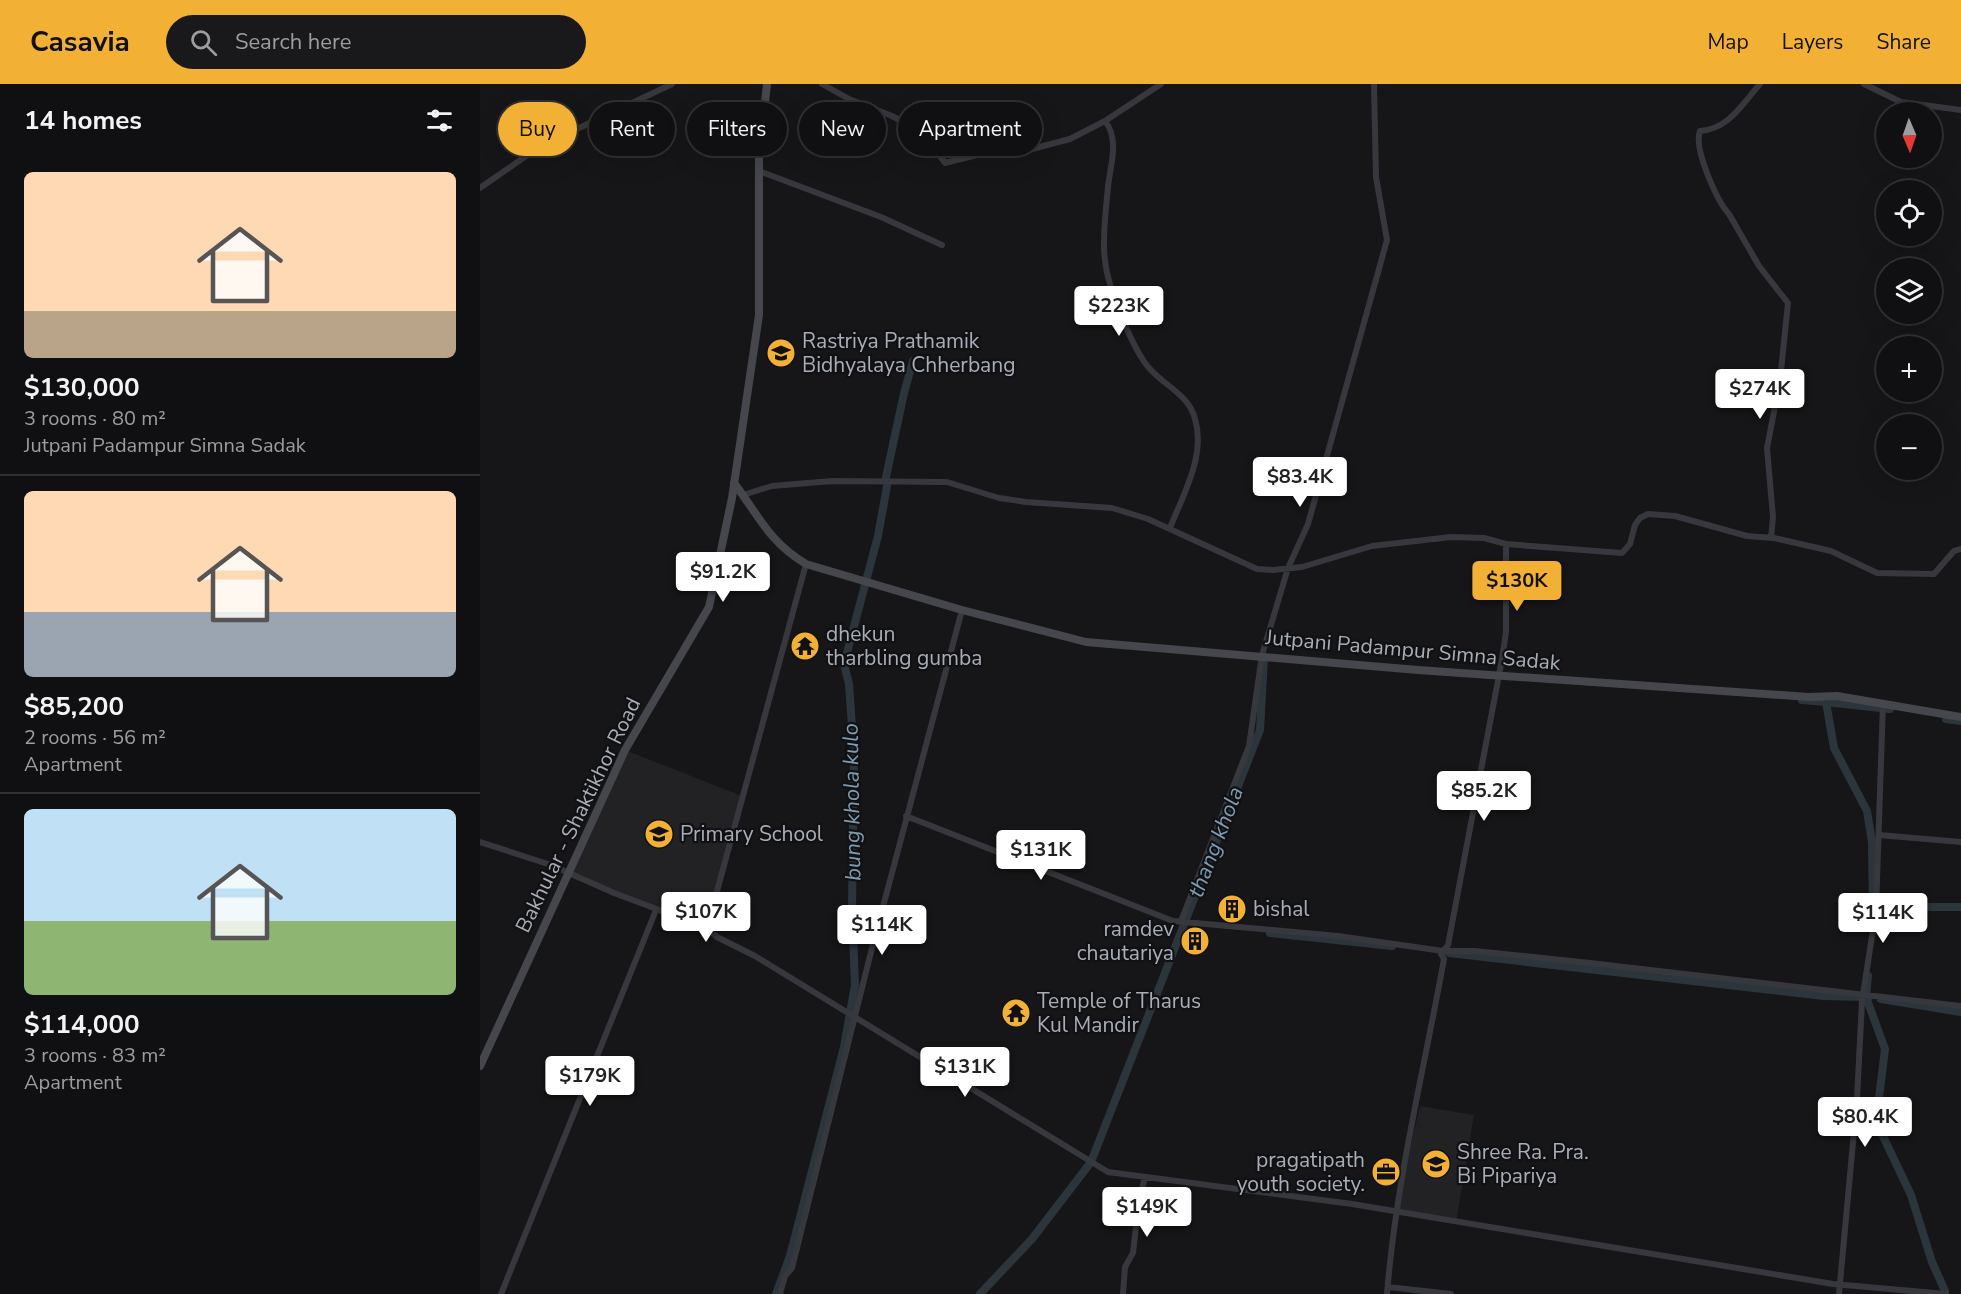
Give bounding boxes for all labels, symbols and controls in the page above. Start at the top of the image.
search box [166,15,586,69]
text: Casavia [30,23,130,61]
icon: search [187,26,220,59]
text: Search here [235,27,352,57]
text: Map [1707,28,1749,56]
text: Layers [1782,28,1843,56]
text: Share [1876,28,1931,56]
chip: Buy [498,102,577,156]
chip: Rent [589,102,675,156]
chip: Filters [687,102,787,156]
chip: New [799,102,886,156]
chip: Apartment [898,102,1042,156]
north arrow [1876,102,1942,168]
map controls [1876,102,1942,480]
text: 14 homes [24,103,142,138]
icon: filters [423,104,456,137]
button: locate [1876,180,1942,246]
icon: home [186,211,294,319]
button: layers [1876,258,1942,324]
pin: $223K [1077,286,1161,337]
text: $223K [1088,292,1150,319]
place label: Rastriya Prathamik Bidhyalaya Chherbang [802,327,1016,379]
button: + [1876,336,1942,402]
school or university icon: Rastriya Prathamik Bidhyalaya Chherbang [765,337,797,369]
pin: $274K [1718,369,1802,420]
text: $130,000 [24,370,140,405]
text: $274K [1729,375,1791,402]
text: 3 rooms · 80 m² [24,405,166,432]
button: − [1876,414,1942,480]
text: Jutpani Padampur Simna Sadak [24,432,306,459]
pin: $83.4K [1251,457,1349,508]
text: $83.4K [1267,463,1333,490]
icon: home [186,530,294,638]
pin: $91.2K [674,552,772,603]
text: $91.2K [690,558,756,585]
pin: $130K [1475,561,1559,612]
text: $130K [1486,567,1548,594]
place label: dhekun tharbling gumba [826,620,982,672]
street label: Jutpani Padampur Simna Sadak [1263,623,1562,677]
temple icon: dhekun tharbling gumba [789,630,821,662]
text: $85,200 [24,689,124,724]
street label: Bakhular - Shaktikhor Road [509,693,647,937]
water label: bung khola kulo [836,723,868,881]
text: 2 rooms · 56 m² [24,724,166,751]
text: Apartment [24,751,122,778]
pin: $85.2K [1435,771,1533,822]
text: $85.2K [1451,777,1517,804]
water label: thang khola [1181,782,1251,902]
school or university icon: Primary School [643,818,675,850]
place label: Primary School [680,820,824,848]
pin: $131K [999,830,1083,881]
text: $131K [1010,836,1072,863]
icon: home [186,848,294,956]
pin: $107K [664,892,748,943]
building icon: bishal [1216,893,1248,925]
pin: $114K [1841,893,1925,944]
place label: bishal [1253,895,1310,923]
text: $107K [675,898,737,925]
text: $114K [1852,899,1914,926]
pin: $114K [840,905,924,956]
text: $114K [851,911,913,938]
place label: ramdev chautariya [1077,915,1174,967]
building icon: ramdev chautariya [1179,925,1211,957]
place label: Temple of Tharus Kul Mandir [1037,987,1201,1039]
temple icon: Temple of Tharus Kul Mandir [1000,997,1032,1029]
text: $114,000 [24,1007,140,1042]
text: 3 rooms · 83 m² [24,1042,166,1069]
pin: $131K [923,1047,1007,1098]
text: $131K [934,1053,996,1080]
pin: $179K [548,1056,632,1107]
text: $179K [559,1062,621,1089]
text: Apartment [24,1069,122,1096]
pin: $80.4K [1816,1097,1914,1148]
text: $80.4K [1832,1103,1898,1130]
place label: Shree Ra. Pra. Bi Pipariya [1457,1138,1589,1190]
place label: pragatipath youth society. [1237,1146,1365,1198]
school or university icon: Shree Ra. Pra. Bi Pipariya [1420,1148,1452,1180]
office icon: pragatipath youth society. [1370,1156,1402,1188]
pin: $149K [1105,1187,1189,1238]
text: $149K [1116,1193,1178,1220]

